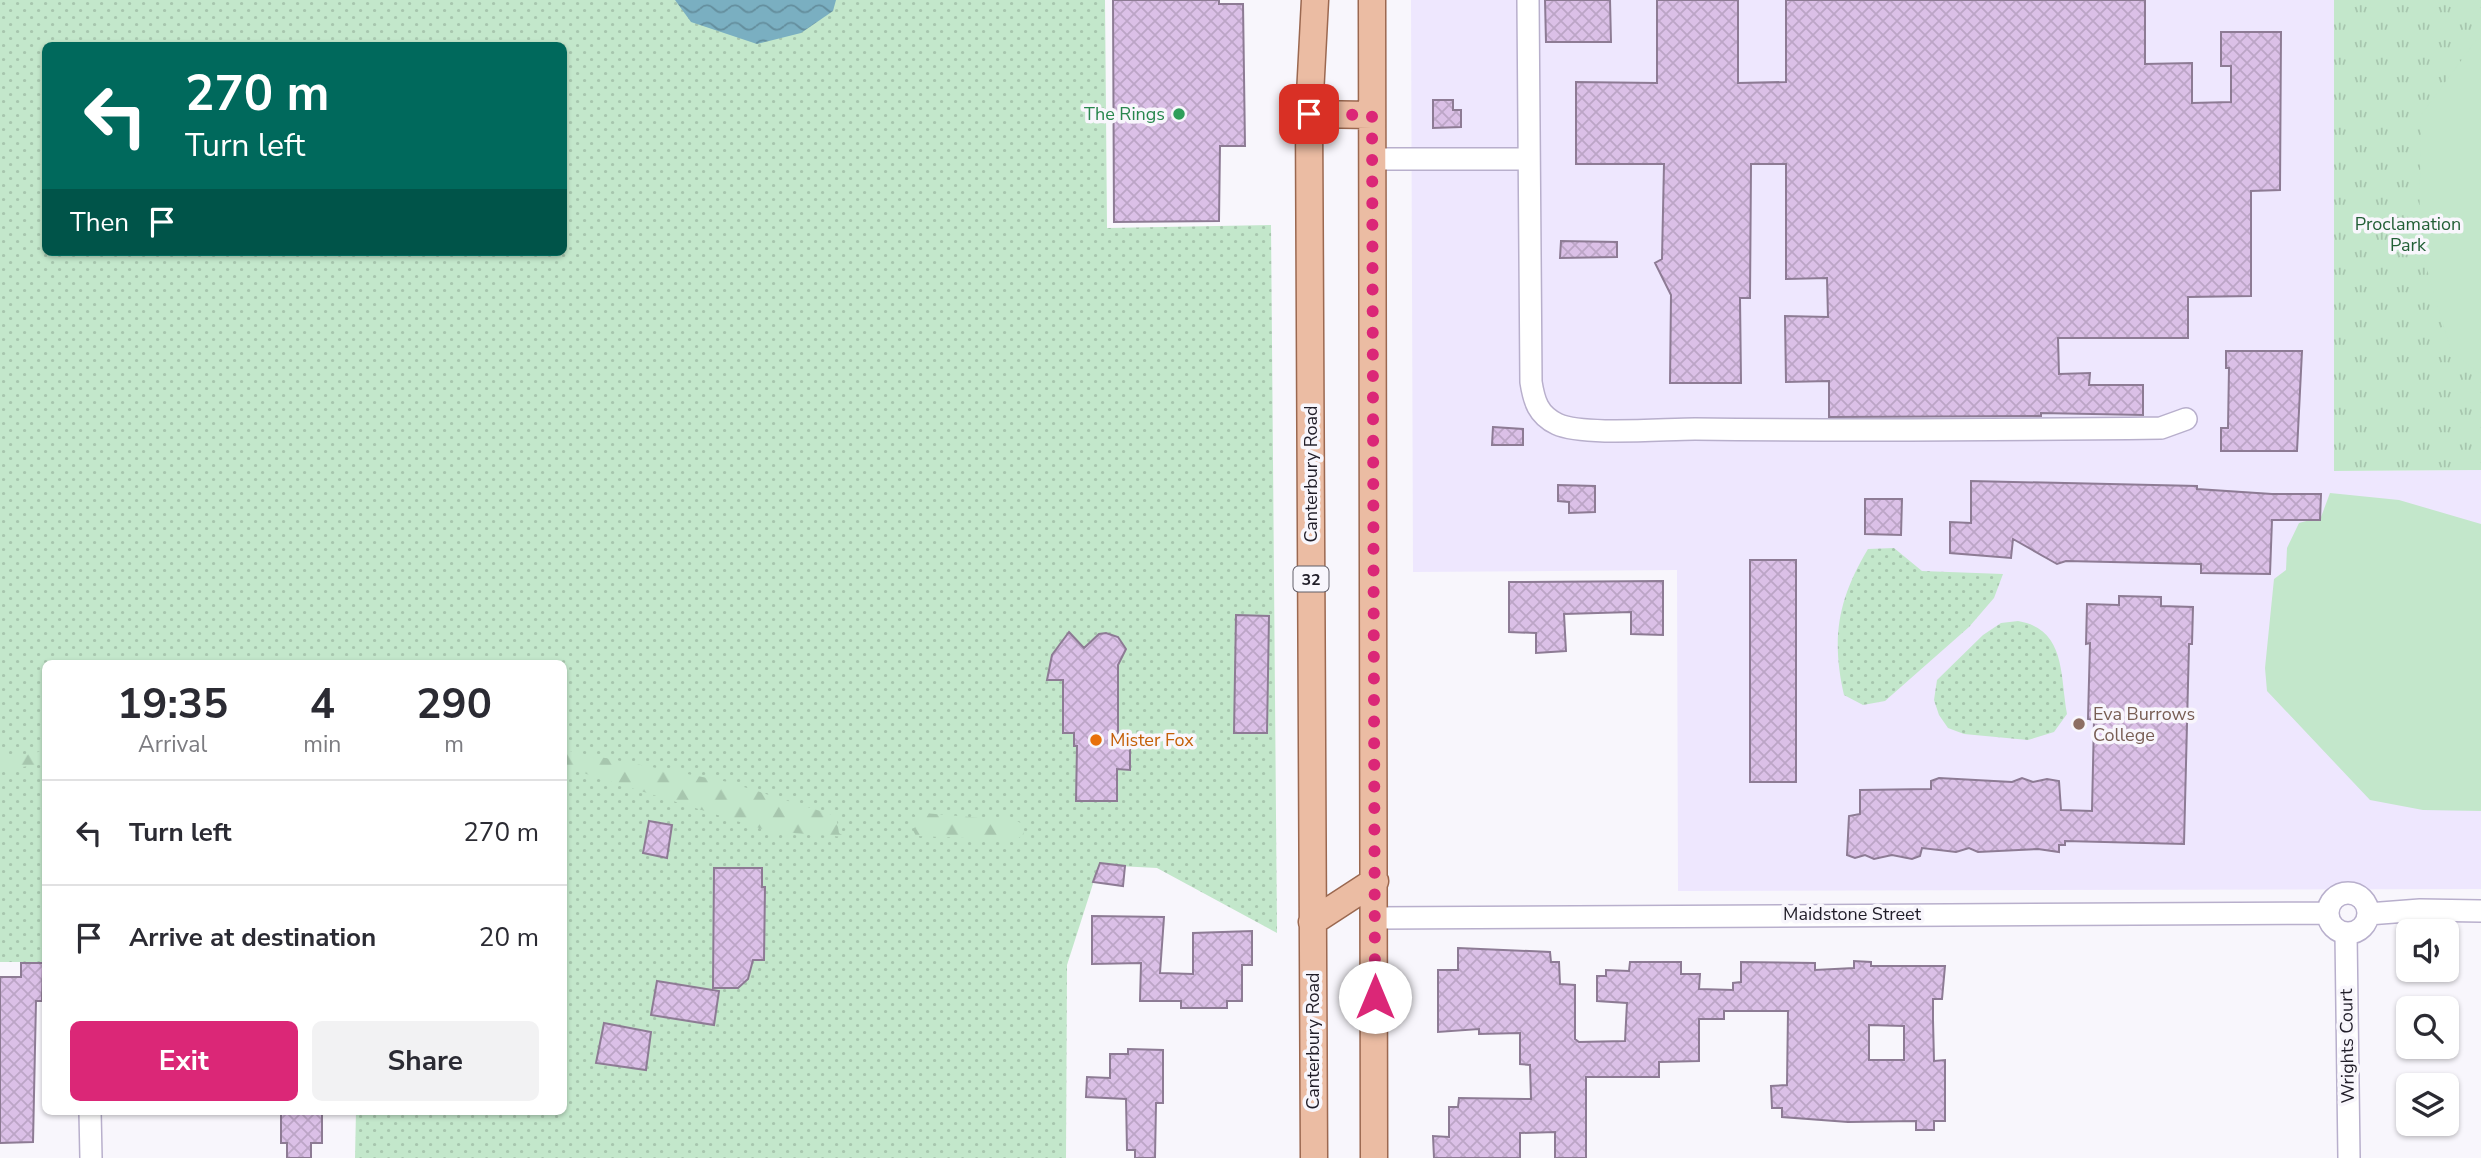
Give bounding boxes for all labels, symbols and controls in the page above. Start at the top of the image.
text: 270 m [185,60,329,127]
icon: left [70,70,161,161]
pin [1279,84,1339,144]
icon: arrive [1290,95,1328,133]
place label: The Rings [1084,102,1165,126]
marker: The Rings [1171,106,1187,122]
text: Turn left [185,124,305,167]
icon: arrive [143,203,181,241]
text: Then [70,205,129,240]
park label: Proclamation Park [2355,212,2461,257]
street label: Canterbury Road [1299,405,1323,543]
road number: 32 [1294,566,1328,592]
text: 19:35 [117,676,228,733]
text: 4 [310,676,335,733]
text: 290 [416,676,492,733]
place label: Eva Burrows College [2093,702,2195,747]
marker: Eva Burrows College [2071,716,2087,732]
place label: Mister Fox [1110,728,1194,752]
text: Arrival [138,729,207,760]
text: min [303,729,341,760]
text: m [444,729,464,760]
marker: Mister Fox [1088,732,1104,748]
icon: left [70,814,108,852]
text: Turn left [129,815,232,850]
text: 270 m [463,815,539,850]
street label: Maidstone Street [1783,902,1922,926]
icon: arrive [70,919,108,957]
map controls [2396,919,2459,1136]
button: sound [2396,919,2459,982]
text: Arrive at destination [129,920,376,955]
text: 20 m [479,920,539,955]
position arrow [1338,960,1412,1034]
street label: Canterbury Road [1301,972,1325,1110]
street label: Wrights Court [2334,988,2360,1103]
button: search [2396,996,2459,1059]
button: Exit [70,1021,298,1101]
button: Share [312,1021,539,1101]
button: layers [2396,1073,2459,1136]

